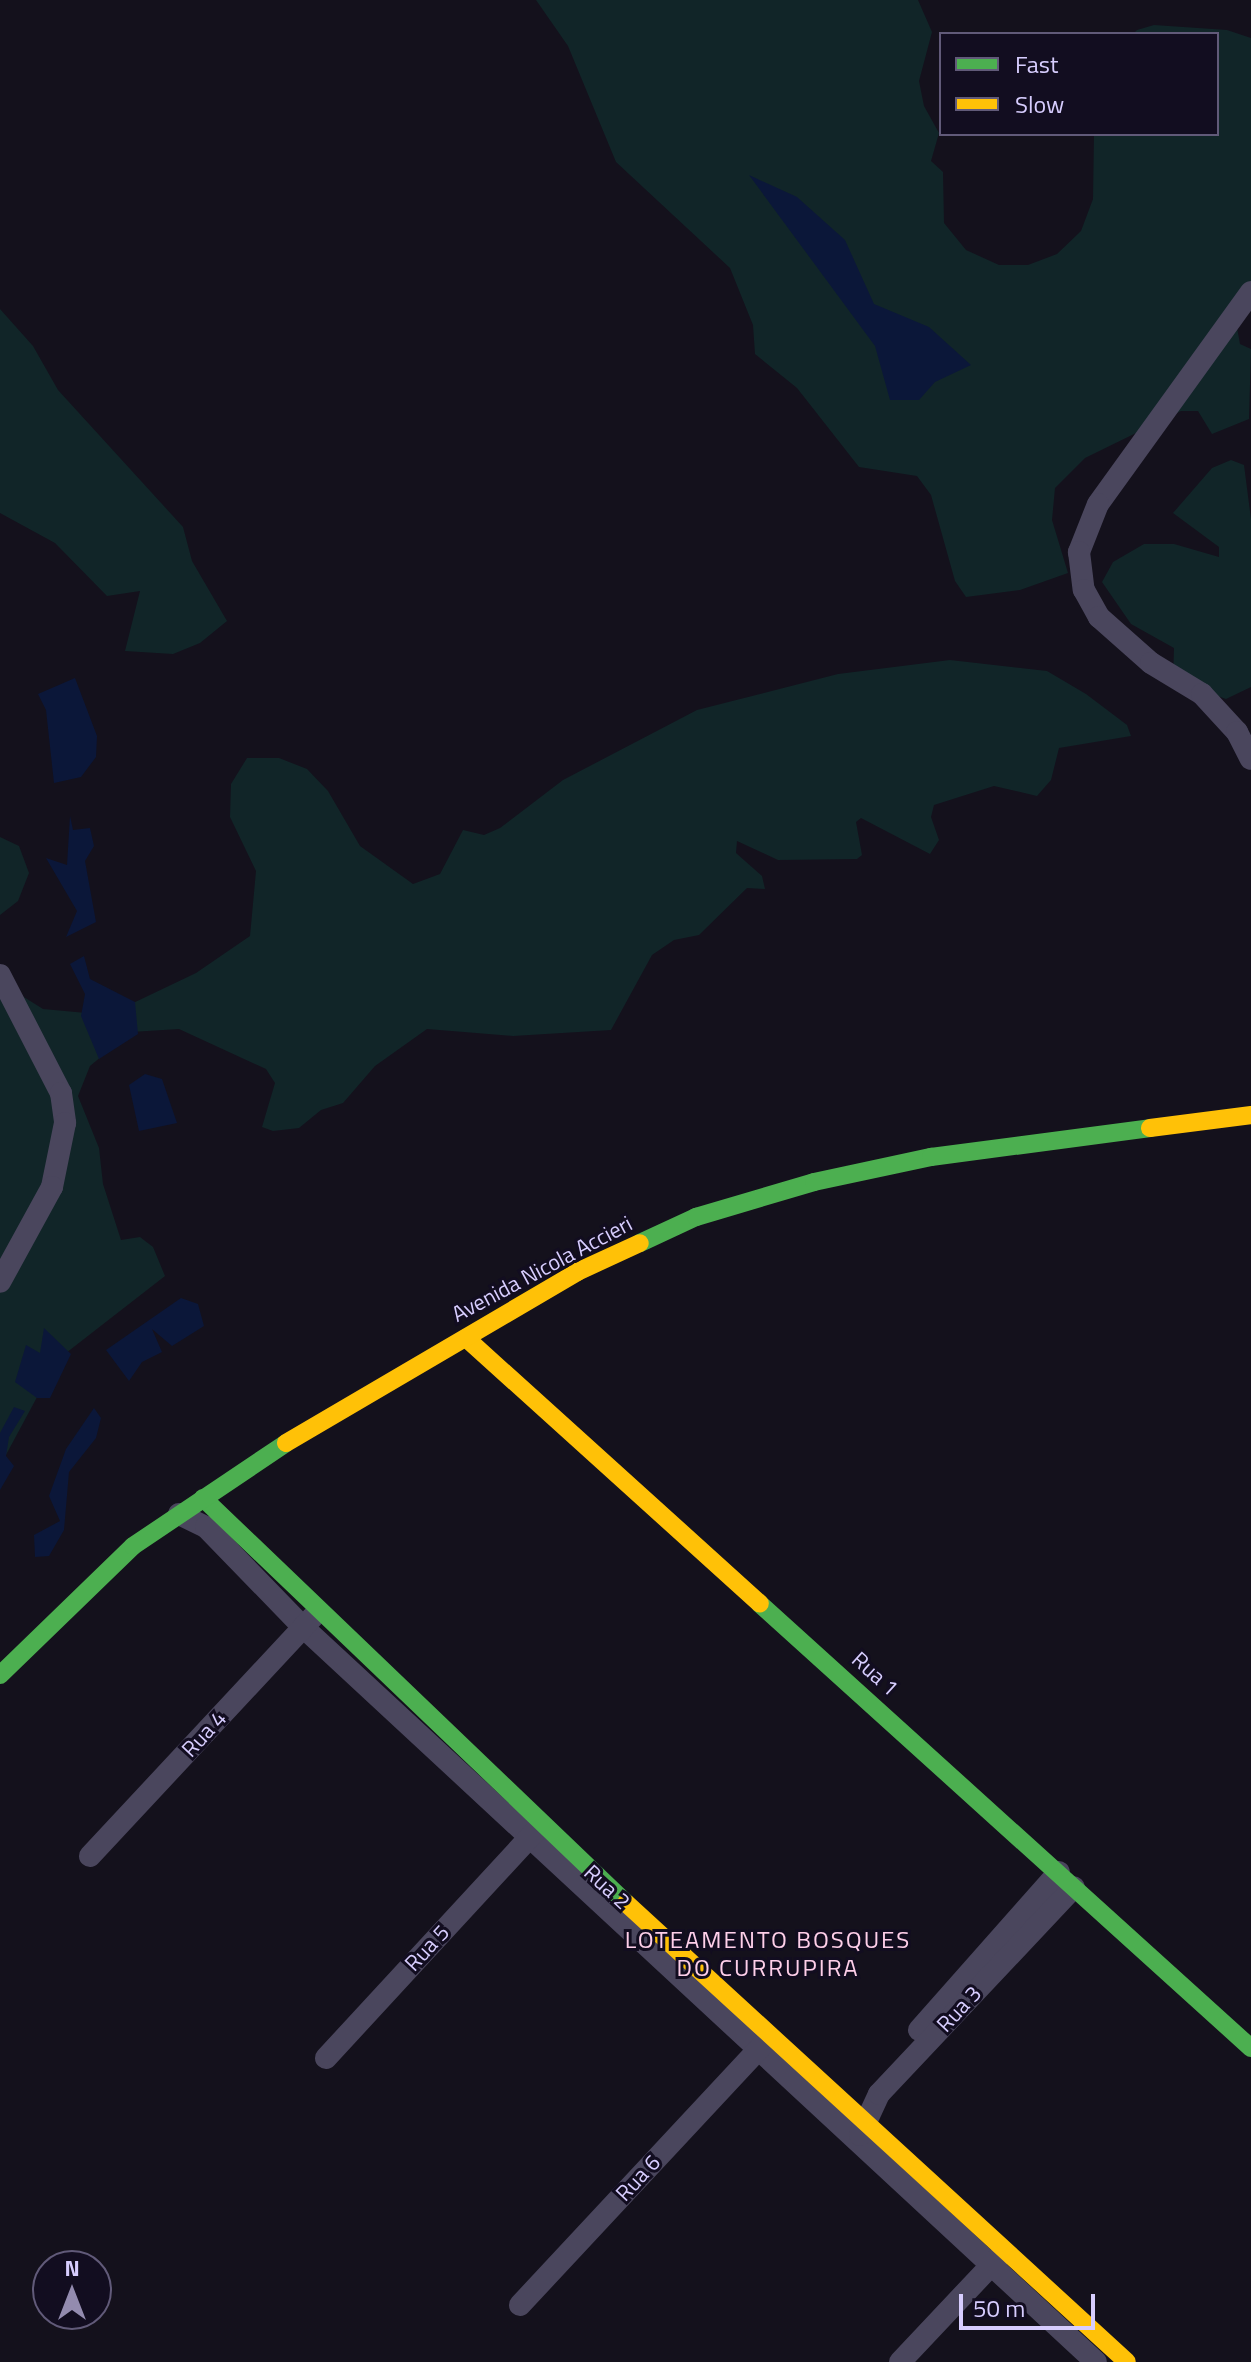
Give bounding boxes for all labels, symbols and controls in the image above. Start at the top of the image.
legend [939,32,1219,136]
text: Fast [1015,46,1058,82]
text: Slow [1015,86,1064,122]
street label: Avenida Nicola Accieri [447,1210,637,1328]
street label: Rua 1 [846,1646,904,1702]
street label: Rua 4 [176,1705,232,1763]
street label: Rua 2 [578,1859,636,1915]
street label: Rua 5 [399,1919,455,1977]
district label: LOTEAMENTO BOSQUES DO CURRUPIRA [625,1926,911,1982]
street label: Rua 3 [931,1980,987,2038]
street label: Rua 6 [610,2149,666,2207]
north arrow [32,2250,112,2330]
text: N [64,2251,80,2285]
scale bar [963,2278,1099,2328]
text: 50 m [973,2290,1025,2326]

